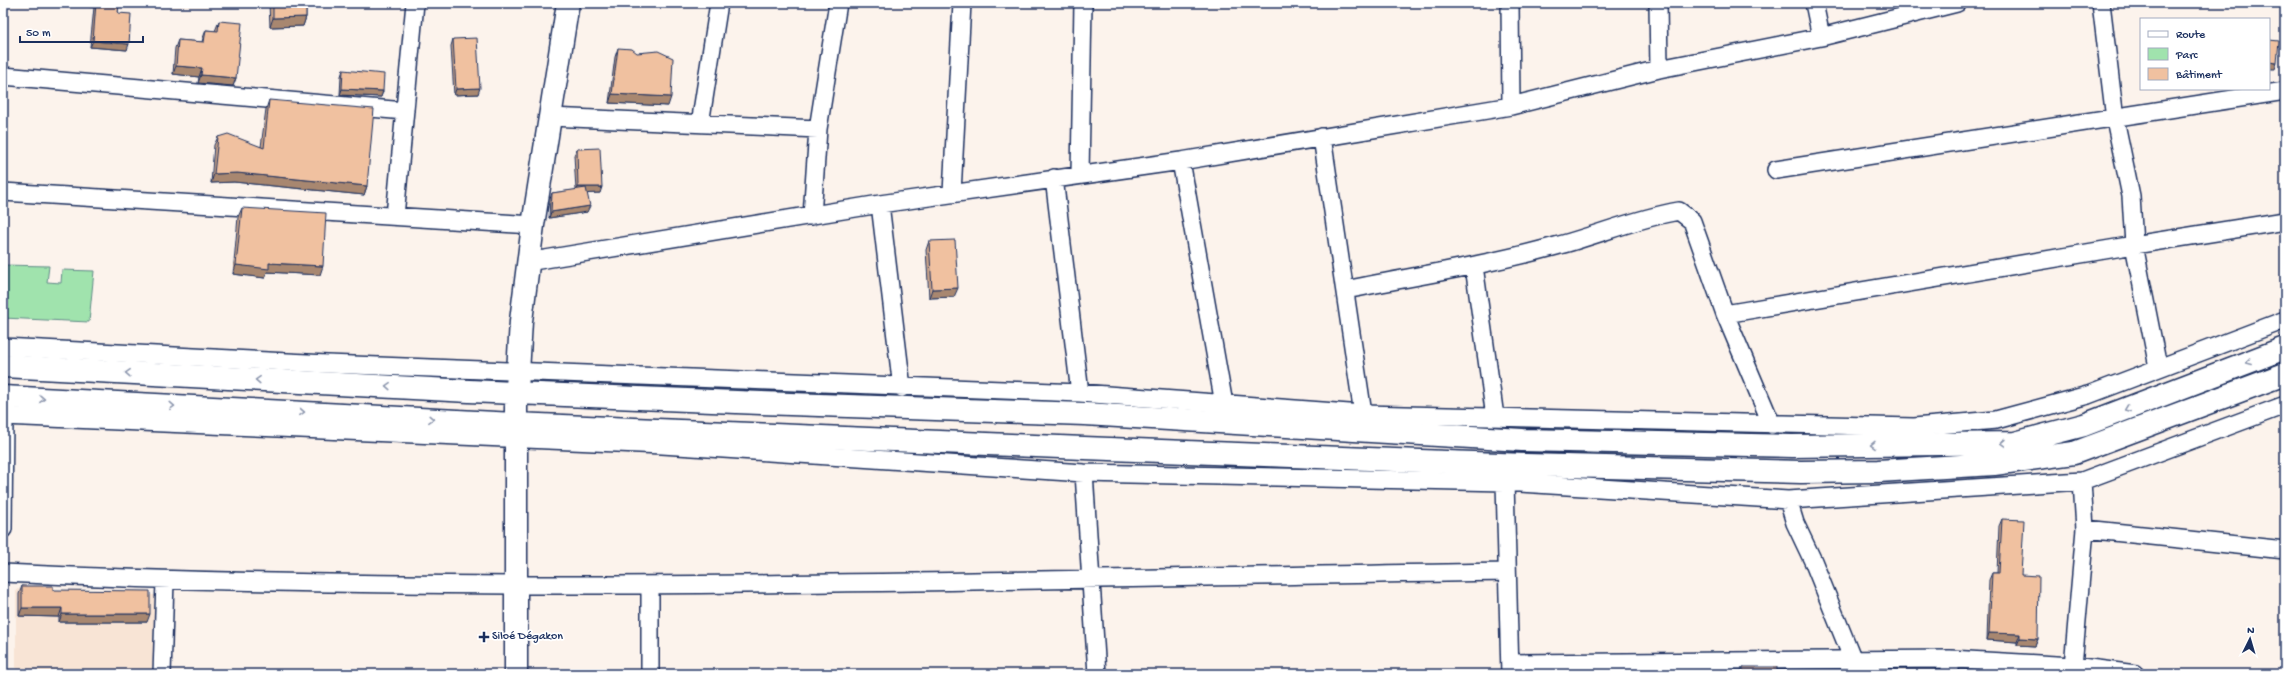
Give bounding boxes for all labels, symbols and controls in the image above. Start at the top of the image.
scale bar [20,18,143,44]
legend [2140,18,2270,90]
text: 50 m [26,27,51,41]
text: Route [2176,29,2206,43]
text: Parc [2175,49,2199,63]
text: Bâtiment [2175,69,2223,83]
one-way arrow [2245,358,2252,366]
one-way arrow [125,368,131,377]
one-way arrow [255,375,261,384]
one-way arrow [385,382,391,391]
one-way arrow [39,394,45,403]
one-way arrow [169,401,175,410]
one-way arrow [2124,404,2131,412]
one-way arrow [299,408,305,417]
one-way arrow [428,415,434,424]
one-way arrow [2000,439,2006,447]
one-way arrow [1870,441,1876,449]
north arrow [2230,619,2270,659]
text: N [2247,625,2255,637]
place label: Siloé Dégakon [492,630,563,644]
marker: Siloé Dégakon [479,632,489,642]

